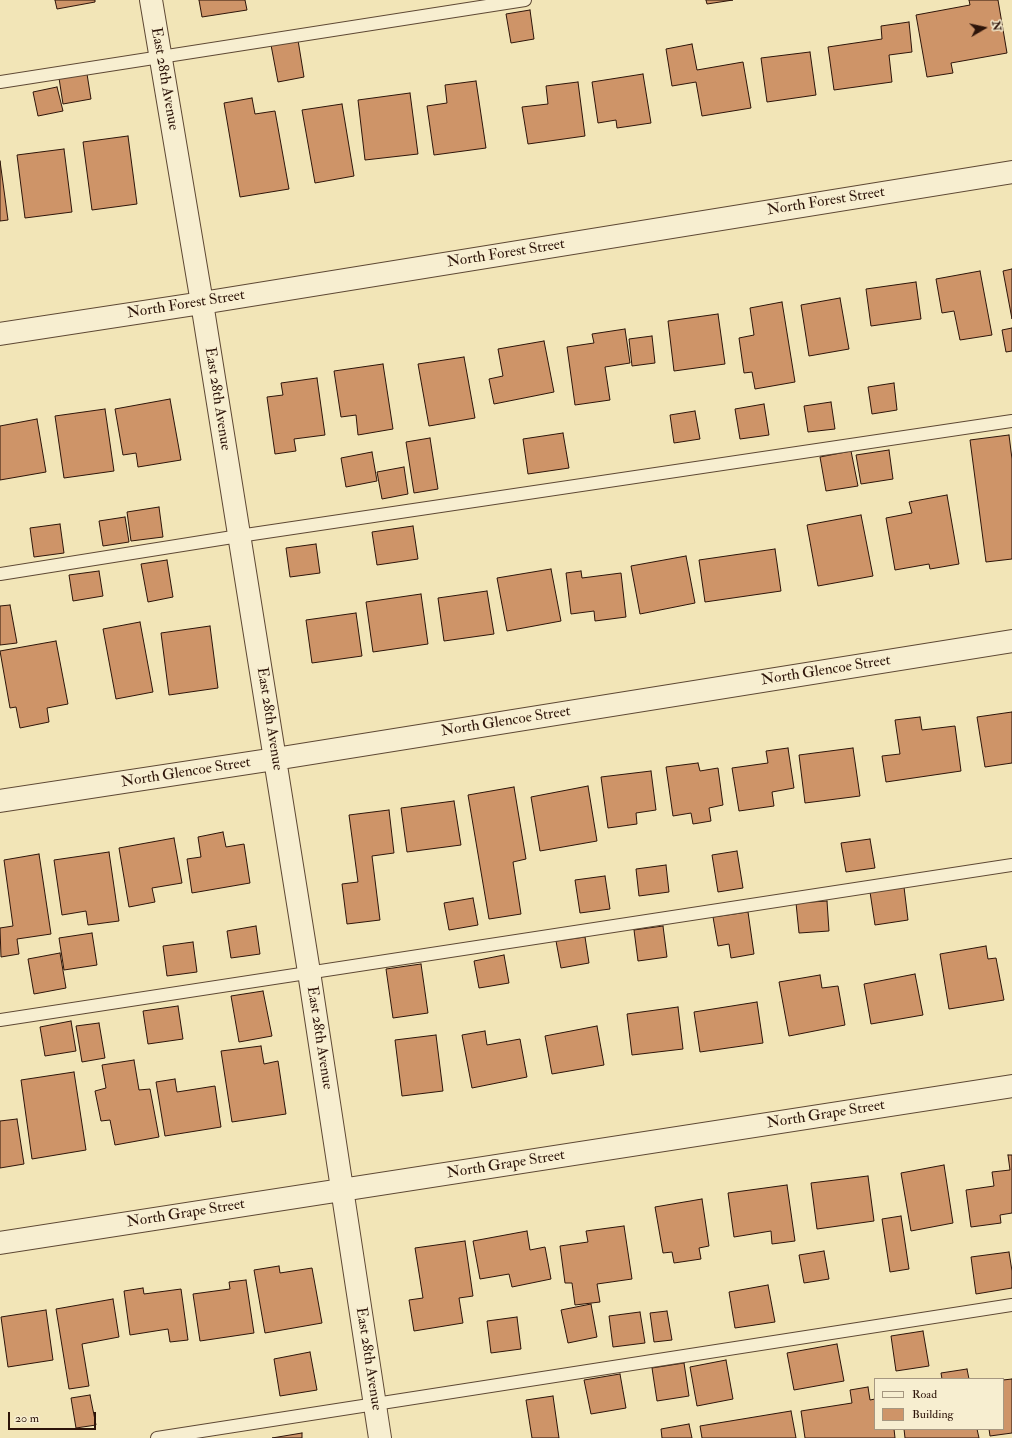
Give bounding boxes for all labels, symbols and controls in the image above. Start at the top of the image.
north arrow [964,8,1004,48]
text: N [989,20,1004,32]
street label: East 28th Avenue [146,26,182,132]
street label: North Forest Street [766,184,886,220]
street label: North Forest Street [446,236,566,272]
street label: North Forest Street [126,287,246,323]
street label: East 28th Avenue [200,346,234,452]
street label: North Glencoe Street [760,652,892,690]
street label: East 28th Avenue [252,666,286,772]
street label: North Glencoe Street [440,703,572,741]
street label: North Glencoe Street [120,754,252,792]
street label: East 28th Avenue [302,985,336,1091]
street label: North Grape Street [766,1097,886,1133]
street label: North Grape Street [446,1147,566,1183]
street label: North Grape Street [126,1196,246,1232]
street label: East 28th Avenue [351,1306,385,1412]
legend [874,1378,1004,1430]
text: Road [912,1387,937,1402]
scale bar [10,1404,98,1430]
text: Building [912,1407,953,1422]
text: 20 m [15,1411,39,1426]

